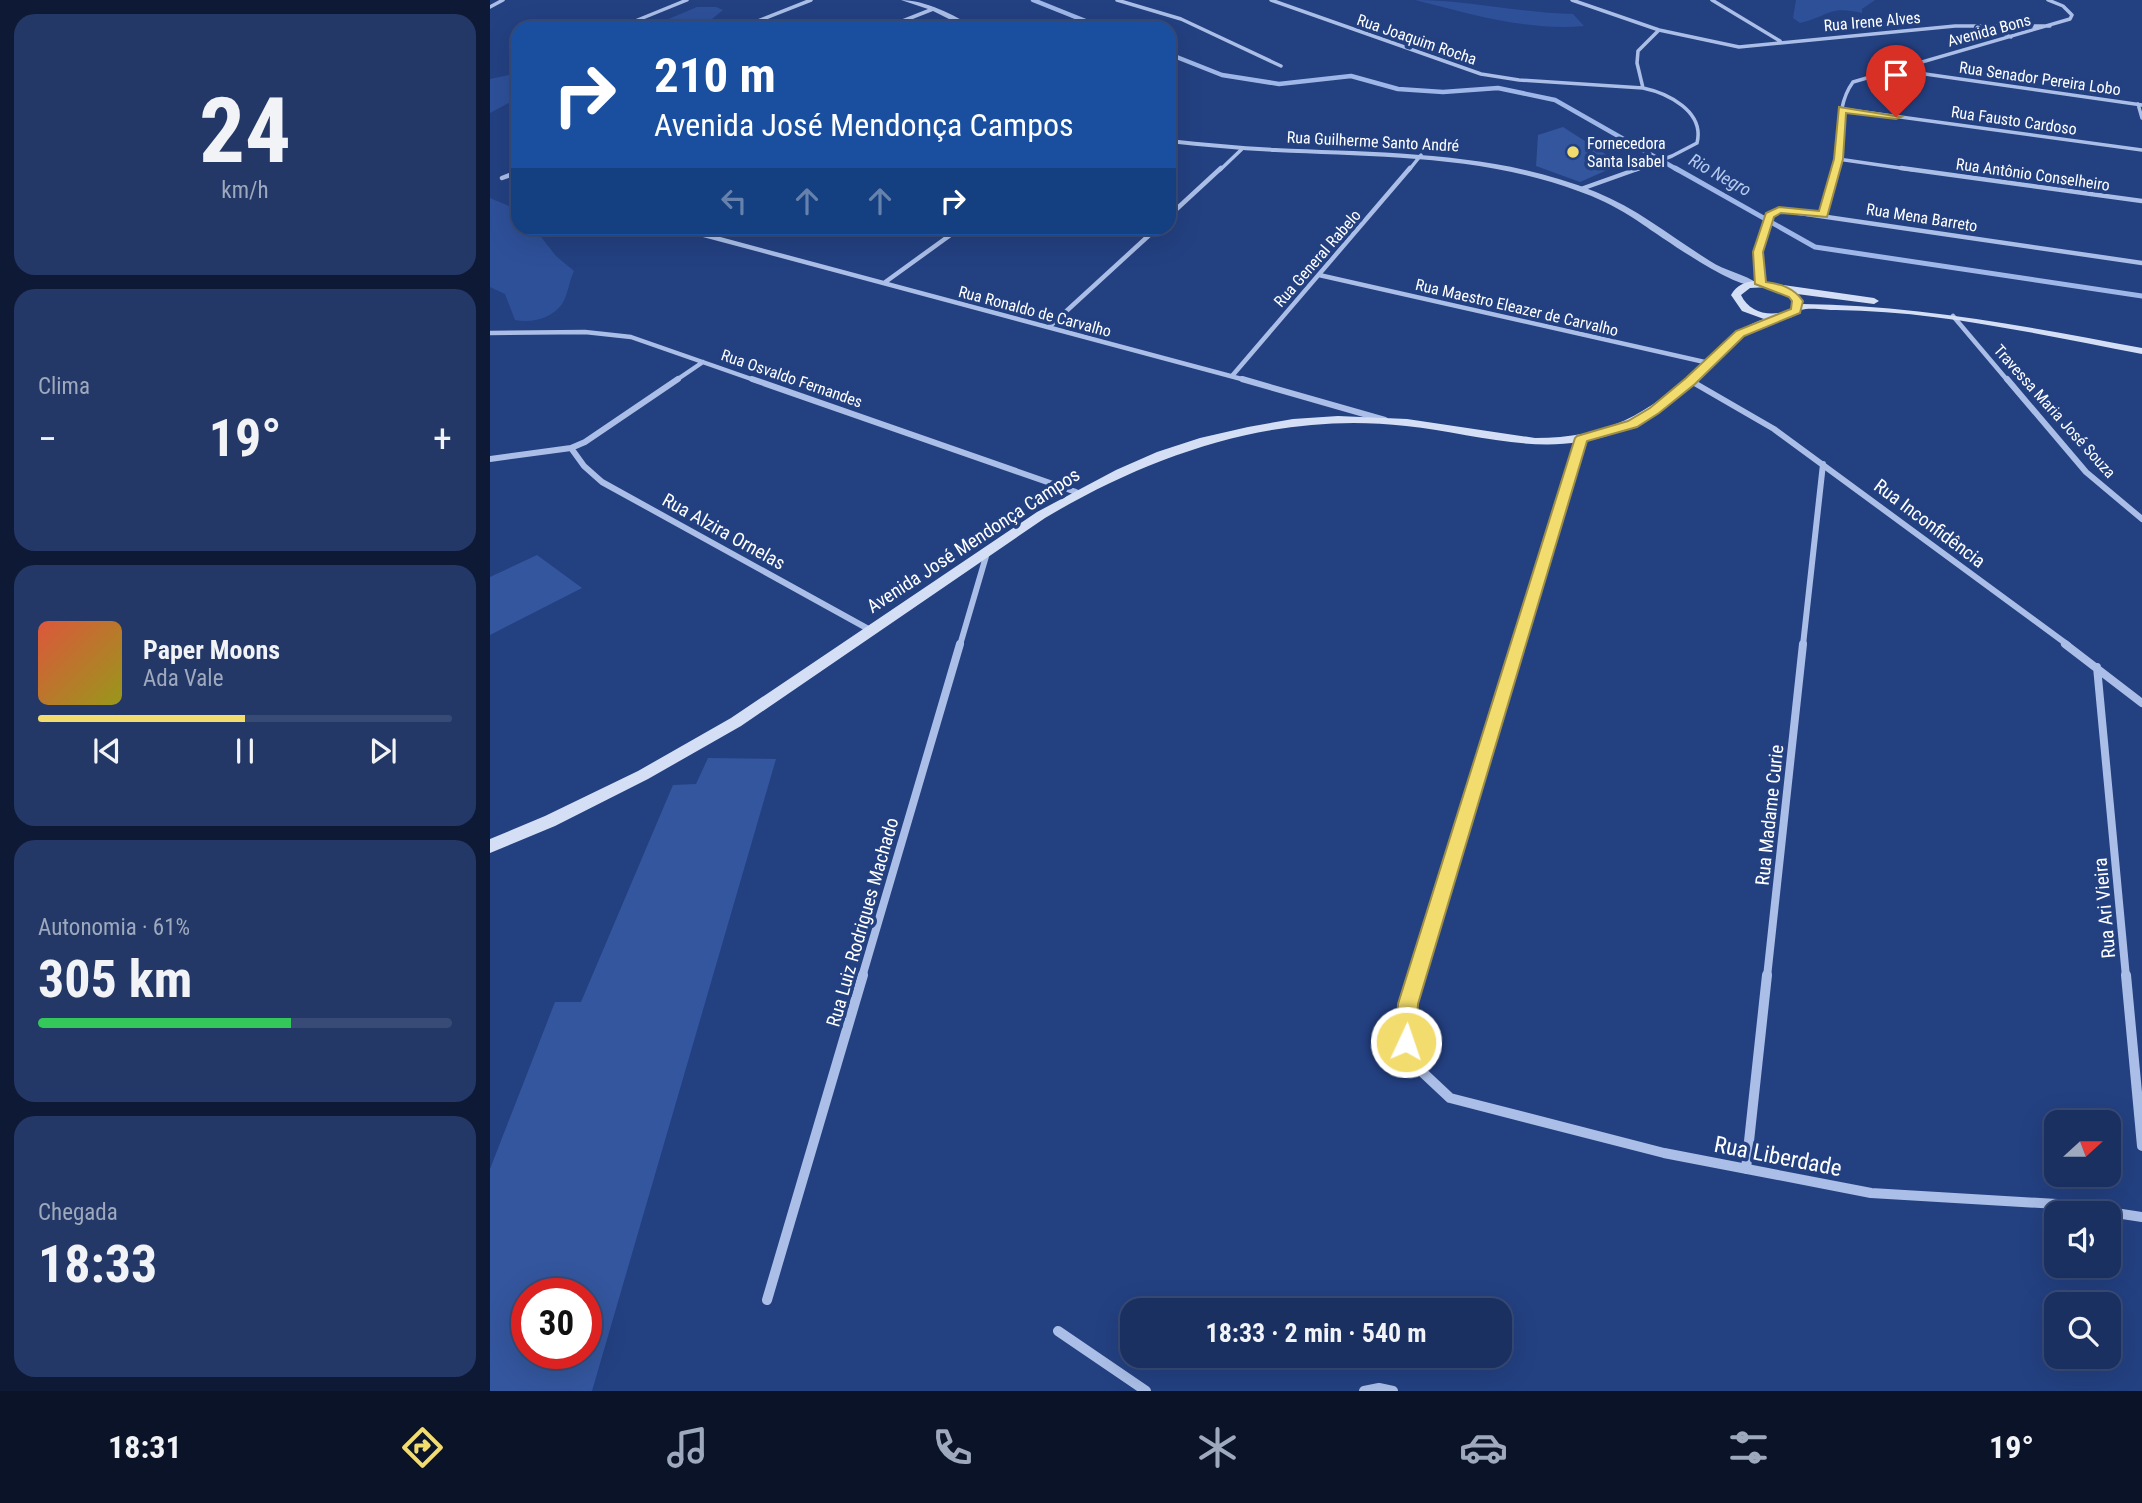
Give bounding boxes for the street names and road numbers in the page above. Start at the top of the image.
street label: Rua Irene Alves [1823,8,1921,35]
street label: Rua Joaquim Rocha [1354,10,1479,69]
street label: Avenida Bons [1945,10,2033,51]
street label: Rua Senador Pereira Lobo [1958,58,2122,99]
street label: Rua Fausto Cardoso [1950,102,2078,139]
street label: Rua Guilherme Santo André [1286,127,1460,156]
street label: Rua Antônio Conselheiro [1955,154,2111,195]
street label: Rua Mena Barreto [1865,199,1979,236]
street label: Rua General Rabelo [1270,206,1365,311]
street label: Rua Maestro Eleazer de Carvalho [1414,275,1620,340]
street label: Rua Ronaldo de Carvalho [956,282,1113,341]
street label: Travessa Maria José Souza [1990,341,2119,482]
street label: Rua Osvaldo Fernandes [719,345,865,412]
street label: Avenida José Mendonça Campos [863,463,1084,618]
street label: Rua Inconfidência [1870,474,1990,573]
street label: Rua Alzira Ornelas [658,488,789,575]
street label: Rua Madame Curie [1751,743,1788,887]
street label: Rua Luiz Rodrigues Machado [822,815,903,1029]
street label: Rua Ari Vieira [2089,857,2120,959]
street label: Rua Liberdade [1712,1131,1844,1182]

